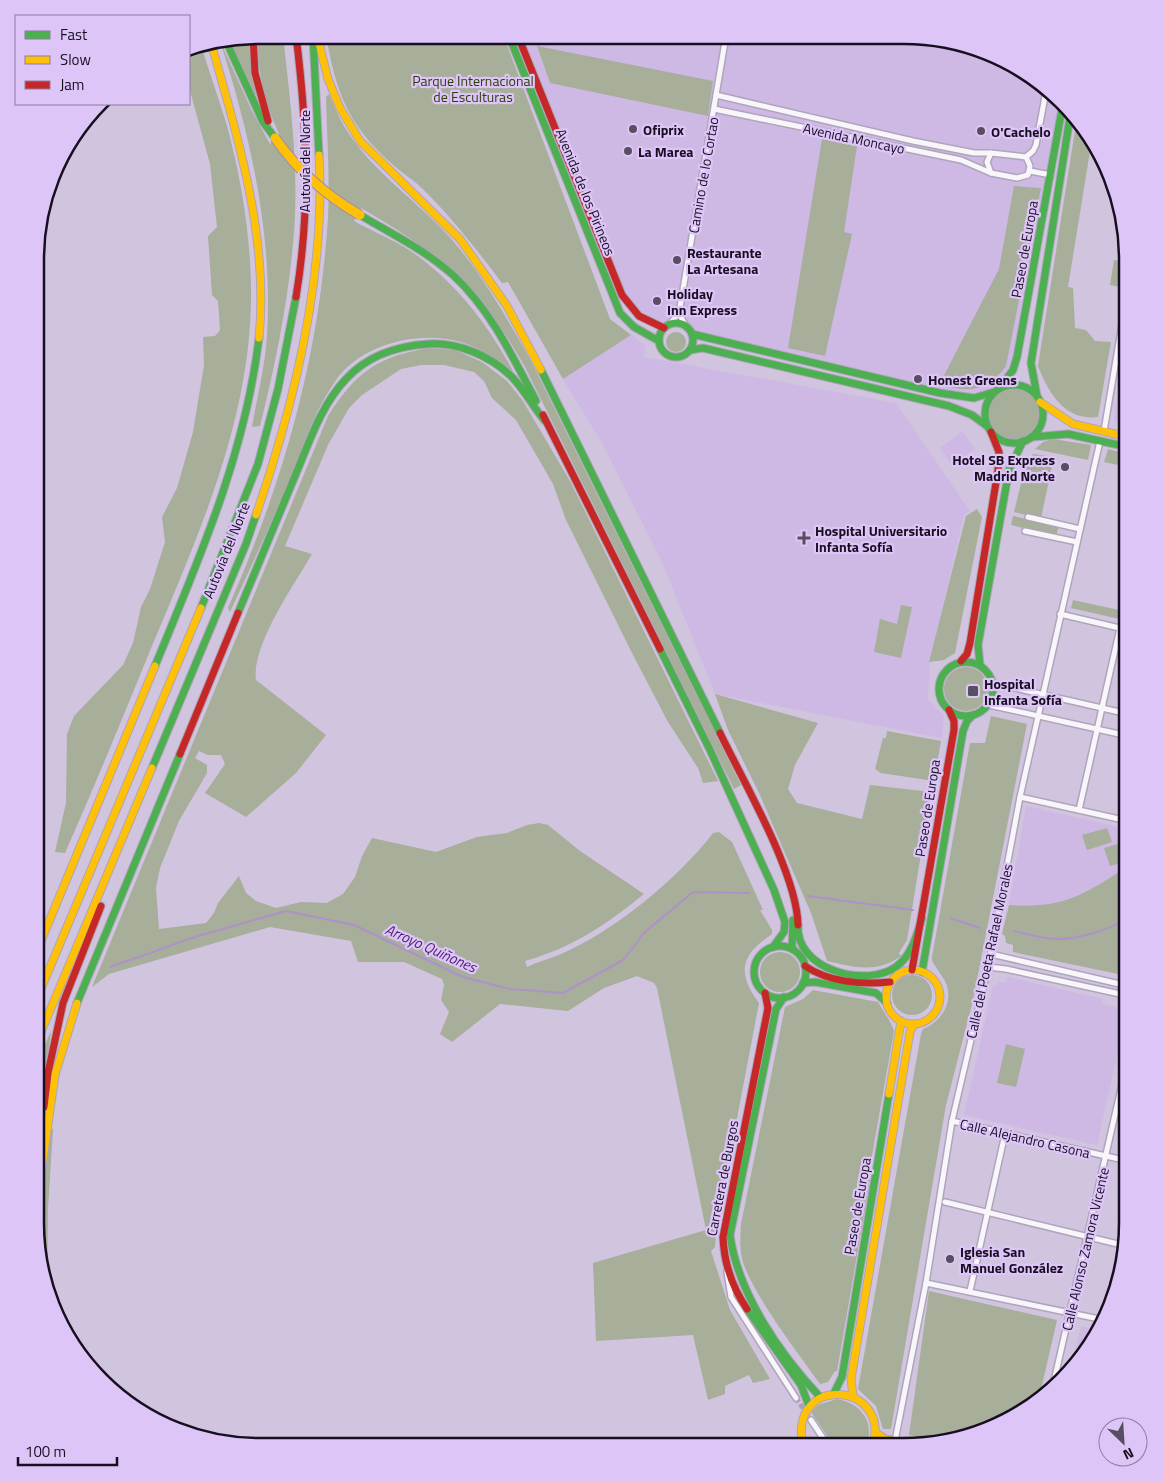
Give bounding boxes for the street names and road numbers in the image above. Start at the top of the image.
street label: Autovía del Norte [294,110,315,212]
street label: Camino de lo Cortao [682,115,724,235]
street label: Avenida Moncayo [801,117,907,159]
street label: Avenida de los Pirineos [551,125,621,259]
street label: Paseo de Europa [1005,199,1043,299]
street label: Autovía del Norte [197,499,255,601]
street label: Paseo de Europa [909,758,945,858]
street label: Calle del Poeta Rafael Morales [960,862,1018,1040]
street label: Calle Alejandro Casona [958,1113,1092,1163]
street label: Carretera de Burgos [700,1118,744,1238]
street label: Paseo de Europa [838,1156,876,1256]
street label: Calle Alonso Zamora Vicente [1056,1165,1114,1333]

